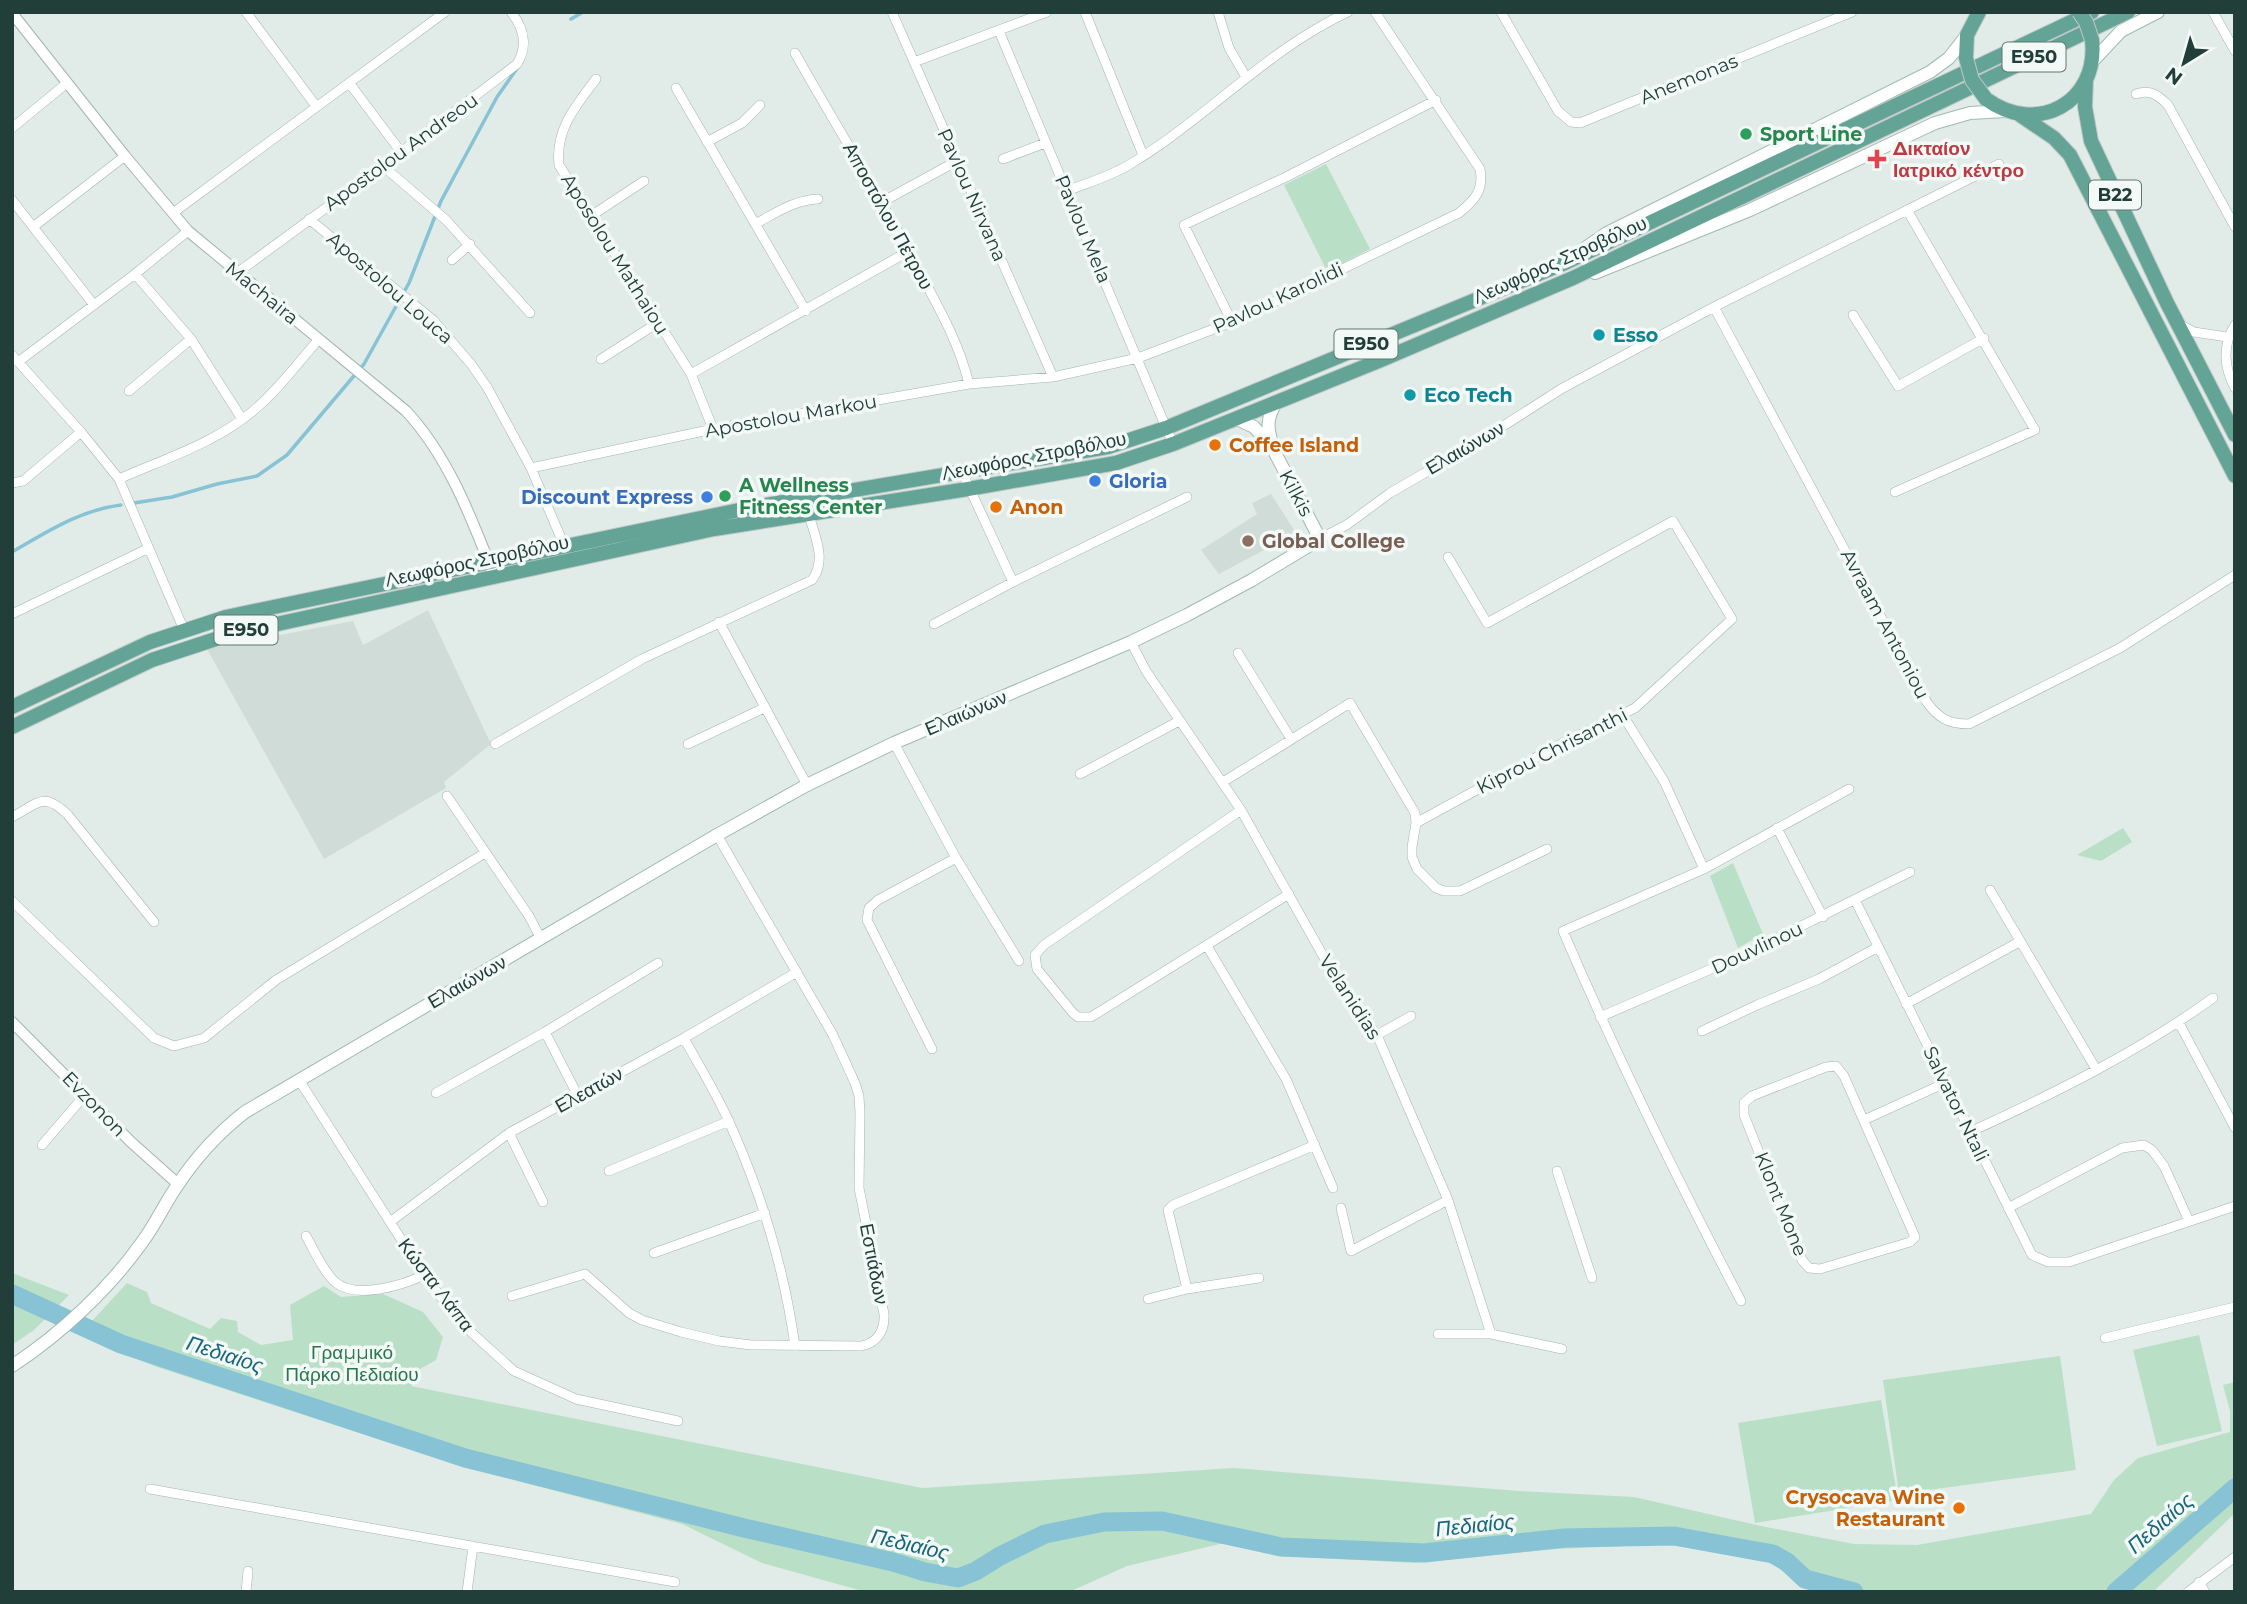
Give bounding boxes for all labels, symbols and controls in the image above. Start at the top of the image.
north arrow [2149,28,2219,98]
road number: E950 [2002,42,2066,72]
street label: Anemonas [1637,49,1741,109]
text: N [2161,62,2187,90]
street label: Apostolou Andreou [320,88,482,216]
place label: Sport Line [1760,123,1862,146]
street label: Pavlou Nirvana [932,125,1012,265]
marker: Sport Line [1738,126,1754,142]
place label: Δικταίον Ιατρικό κέντρο [1892,137,2024,182]
street label: Αποστόλου Πέτρου [838,139,938,293]
marker: Δικταίον Ιατρικό κέντρο [1867,149,1887,169]
street label: Aposolou Mathaiou [556,169,674,339]
street label: Pavlou Mela [1050,171,1116,287]
road number: B22 [2089,180,2141,210]
street label: Λεωφόρος Στροβόλου [1470,211,1650,309]
street label: Apostolou Louca [322,227,458,349]
street label: Machaira [221,257,303,329]
street label: Pavlou Karolidi [1209,258,1347,338]
place label: Esso [1613,324,1658,347]
marker: Esso [1591,327,1607,343]
road number: E950 [1334,330,1398,358]
place label: Eco Tech [1424,384,1513,407]
marker: Eco Tech [1402,387,1418,403]
street label: Apostolou Markou [703,390,879,442]
street label: Ελαιώνων [1422,416,1508,480]
street label: Λεωφόρος Στροβόλου [940,427,1128,485]
place label: Coffee Island [1229,434,1359,457]
marker: Coffee Island [1207,437,1223,453]
street label: Kilkis [1274,466,1318,520]
place label: Gloria [1109,470,1167,493]
marker: Gloria [1087,473,1103,489]
place label: A Wellness Fitness Center [738,474,883,519]
place label: Discount Express [521,486,693,509]
marker: A Wellness Fitness Center [717,488,733,504]
marker: Discount Express [699,489,715,505]
place label: Anon [1009,496,1063,519]
marker: Anon [988,499,1004,515]
street label: Λεωφόρος Στροβόλου [383,530,571,592]
place label: Global College [1262,530,1405,553]
marker: Global College [1240,533,1256,549]
street label: Avraam Antoniou [1836,545,1934,703]
road number: E950 [215,616,278,644]
street label: Ελαιώνων [922,685,1010,741]
street label: Kiprou Chrisanthi [1473,703,1631,799]
street label: Douvlinou [1708,917,1806,979]
street label: Ελαιώνων [424,950,510,1014]
street label: Velanidias [1314,950,1386,1044]
street label: Salvator Ntali [1918,1043,1994,1165]
street label: Ελεατών [551,1062,627,1118]
street label: Evzonon [57,1067,131,1141]
street label: Klont Mone [1750,1148,1812,1260]
street label: Εστιάδων [855,1222,893,1306]
street label: Κώστα Λάπα [393,1234,479,1336]
water label: Πεδιαίος [183,1330,267,1378]
park label: Γραμμικό Πάρκο Πεδιαίου [285,1341,419,1386]
place label: Crysocava Wine Restaurant [1786,1486,1945,1531]
water label: Πεδιαίος [2122,1487,2199,1558]
marker: Crysocava Wine Restaurant [1951,1500,1967,1516]
water label: Πεδιαίος [1434,1508,1517,1542]
water label: Πεδιαίος [869,1523,952,1565]

